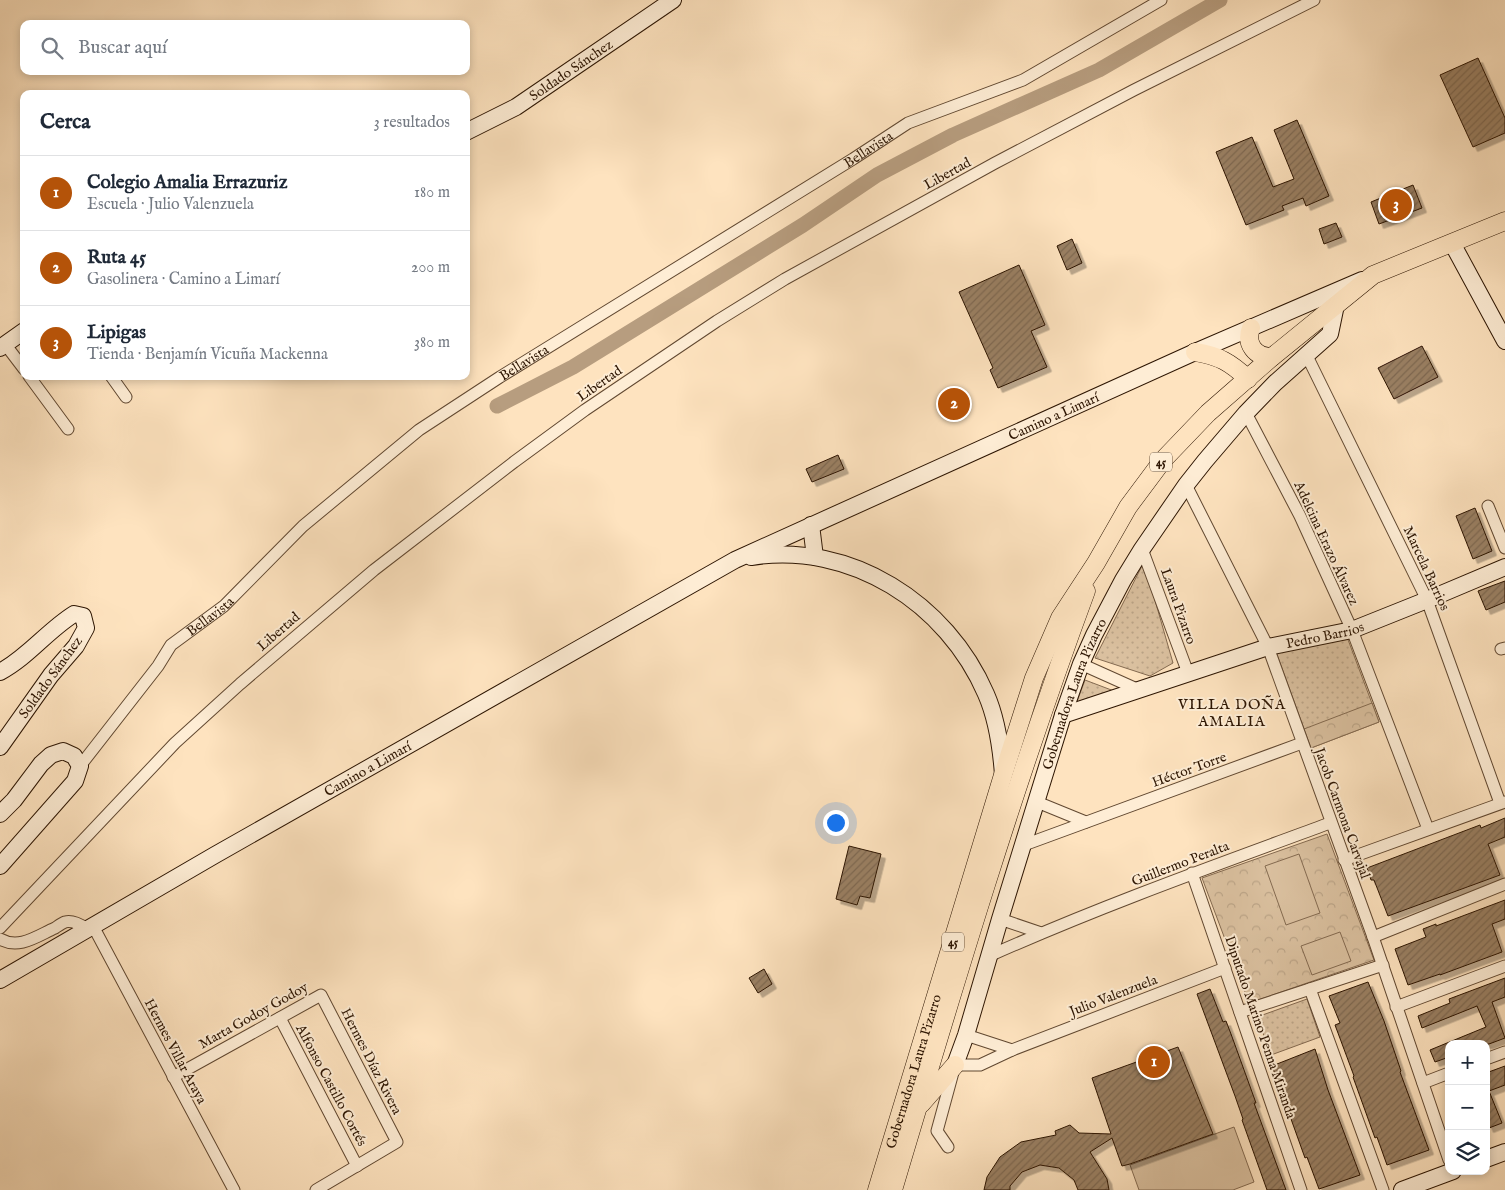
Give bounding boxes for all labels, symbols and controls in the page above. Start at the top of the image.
search box [20,20,470,75]
icon: search [38,34,66,62]
text: Buscar aquí [78,36,167,60]
street label: Soldado Sánchez [526,36,617,105]
text: Cerca [40,109,90,136]
text: 3 resultados [374,113,450,133]
street label: Bellavista [841,127,897,173]
street label: Libertad [921,153,975,194]
text: Colegio Amalia Errazuriz [87,171,287,195]
text: 1 [53,183,59,203]
text: 180 m [414,183,450,203]
pin: 3 [1380,186,1412,224]
text: Escuela · Julio Valenzuela [87,195,254,215]
text: Ruta 45 [87,246,146,270]
text: 2 [52,258,60,278]
text: 200 m [411,258,450,278]
text: Gasolinera · Camino a Limarí [87,270,280,290]
text: Lipigas [87,321,146,345]
text: 3 [53,333,59,353]
text: 380 m [414,333,450,353]
street label: Bellavista [496,341,553,385]
text: Tienda · Benjamín Vicuña Mackenna [87,345,328,365]
street label: Libertad [574,362,626,406]
pin: 2 [938,385,970,423]
street label: Camino a Limarí [1006,388,1103,445]
road number: 45 [1150,452,1172,472]
street label: Adelcina Erazo Álvarez [1289,477,1364,609]
street label: Marcela Barrios [1399,523,1454,614]
street label: Laura Pizarro [1156,566,1200,647]
street label: Bellavista [183,592,239,641]
street label: Libertad [253,608,304,655]
street label: Gobernadora Laura Pizarro [1039,615,1111,772]
street label: Pedro Barrios [1284,618,1367,653]
street label: Soldado Sánchez [15,633,87,722]
district label: VILLA DOÑA AMALIA [1177,695,1286,731]
street label: Camino a Limarí [321,737,416,801]
street label: Jacob Carmona Carvajal [1309,743,1374,881]
street label: Héctor Torre [1150,748,1230,792]
your location [823,810,849,836]
street label: Guillermo Peralta [1129,837,1232,891]
road number: 45 [942,932,964,952]
street label: Diputado Marino Penna Miranda [1220,934,1300,1122]
street label: Julio Valenzuela [1065,971,1161,1022]
street label: Marta Godoy Godoy [196,978,311,1053]
street label: Gobernadora Laura Pizarro [882,992,946,1151]
street label: Hermes Villar Araya [140,996,211,1108]
street label: Hermes Díaz Rivera [336,1005,406,1119]
street label: Alfonso Castillo Cortés [291,1021,371,1149]
map controls [1445,1040,1490,1175]
button: + [1445,1040,1490,1085]
pin: 1 [1138,1043,1170,1081]
button: − [1445,1085,1490,1130]
button: layers [1445,1130,1490,1175]

